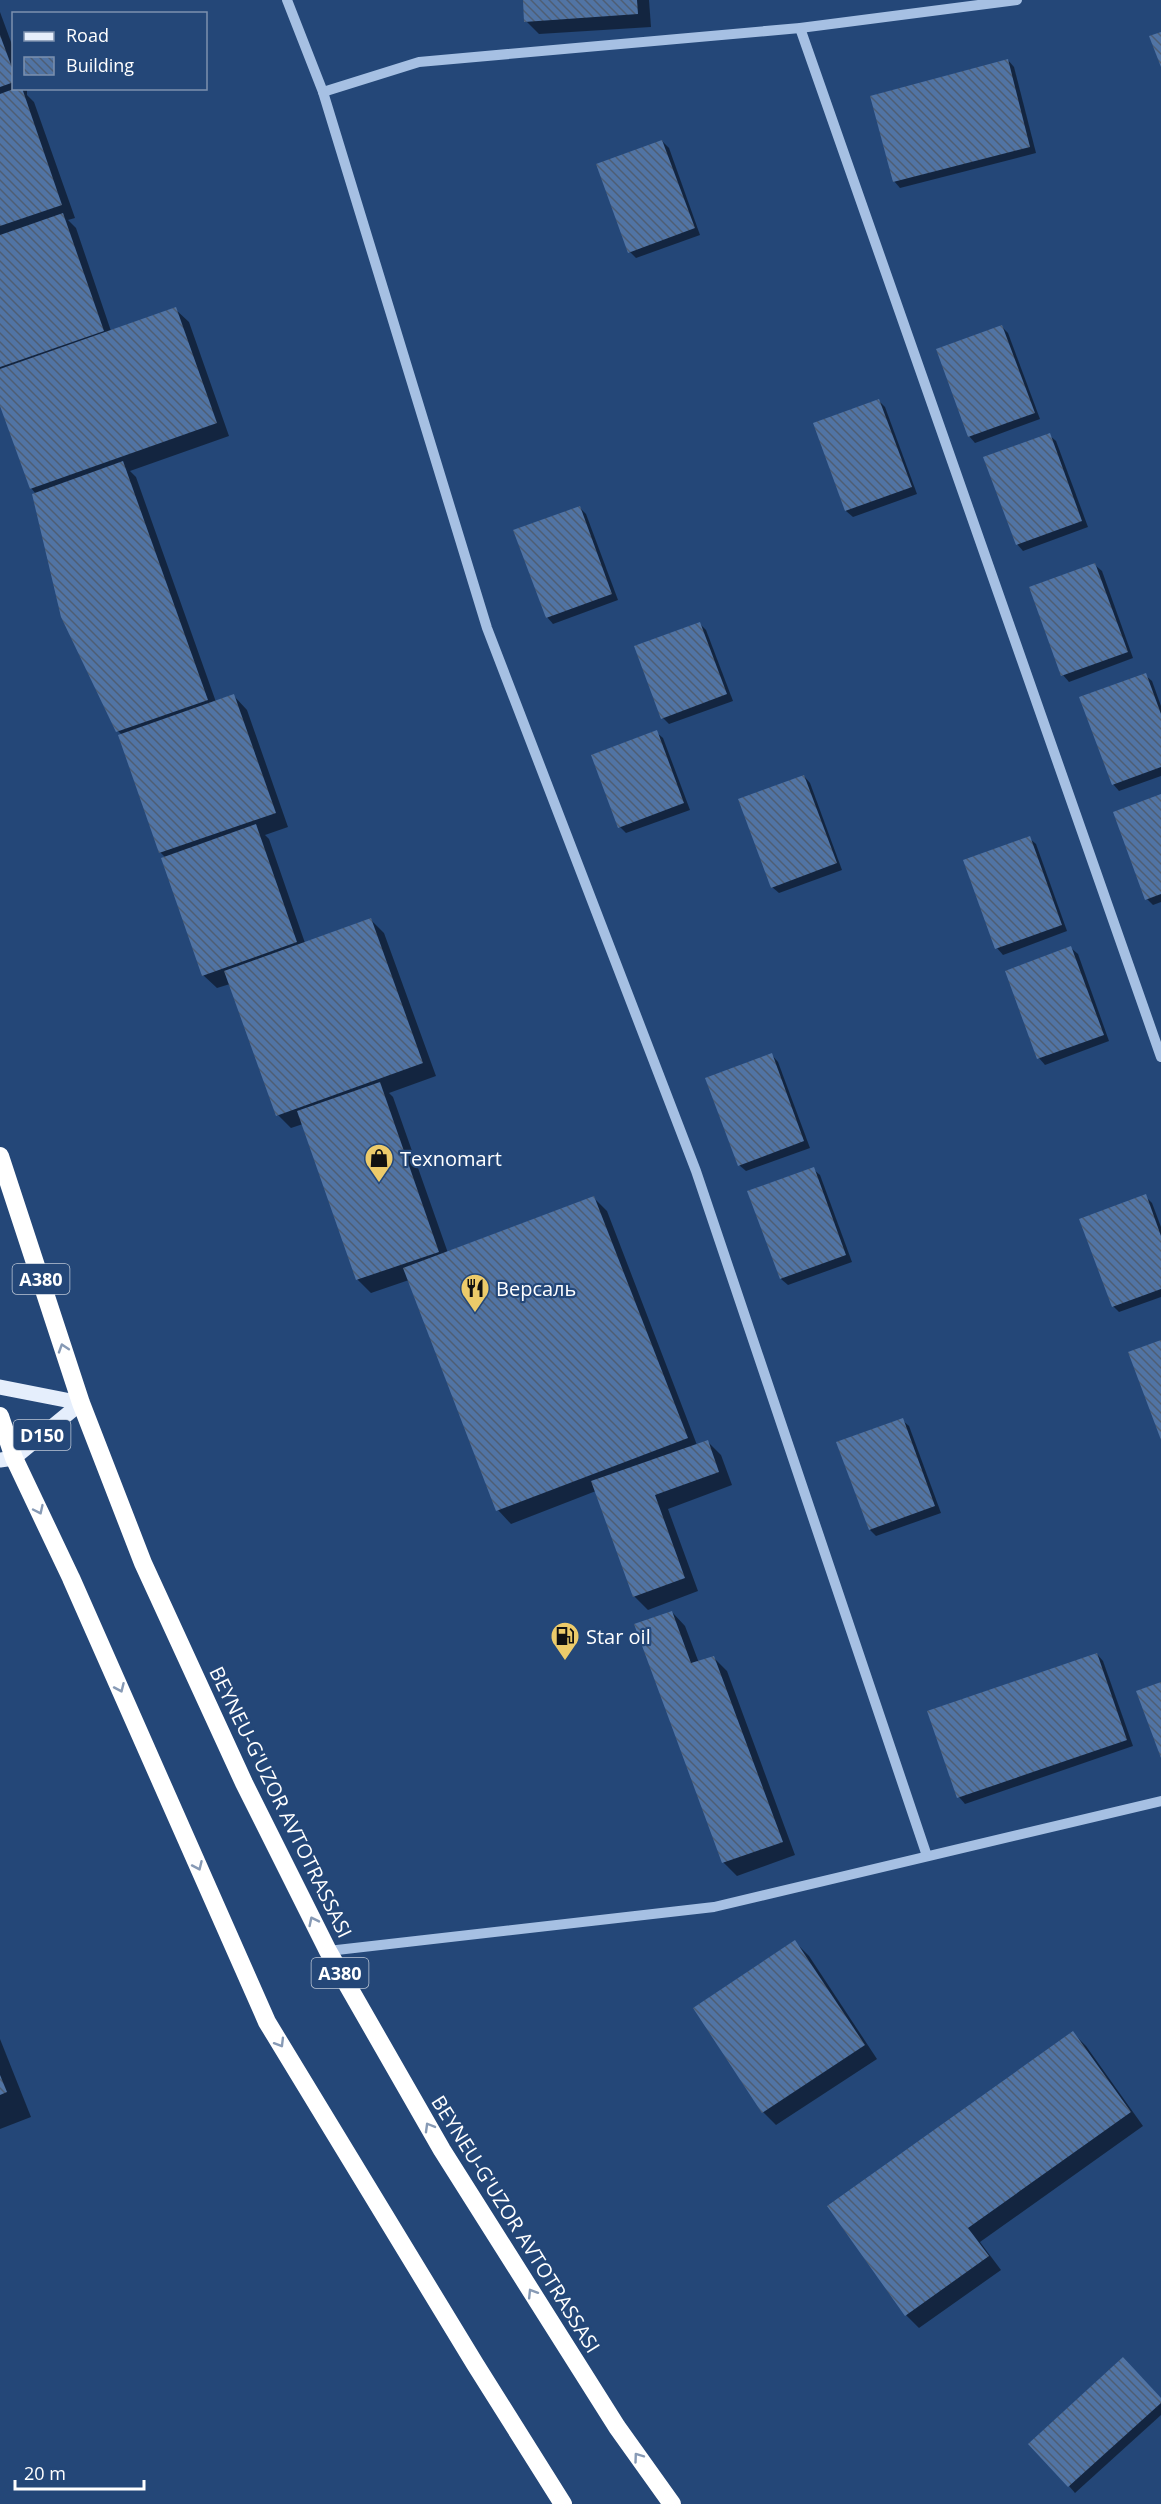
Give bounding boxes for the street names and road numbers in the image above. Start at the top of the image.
road number: A380 [12,1264,70,1294]
road number: D150 [14,1420,70,1450]
street label: BEYNEU-G'UZOR AVTOTRASSASI [203,1662,359,1942]
road number: A380 [312,1958,368,1988]
street label: BEYNEU-G'UZOR AVTOTRASSASI [425,2090,607,2358]

